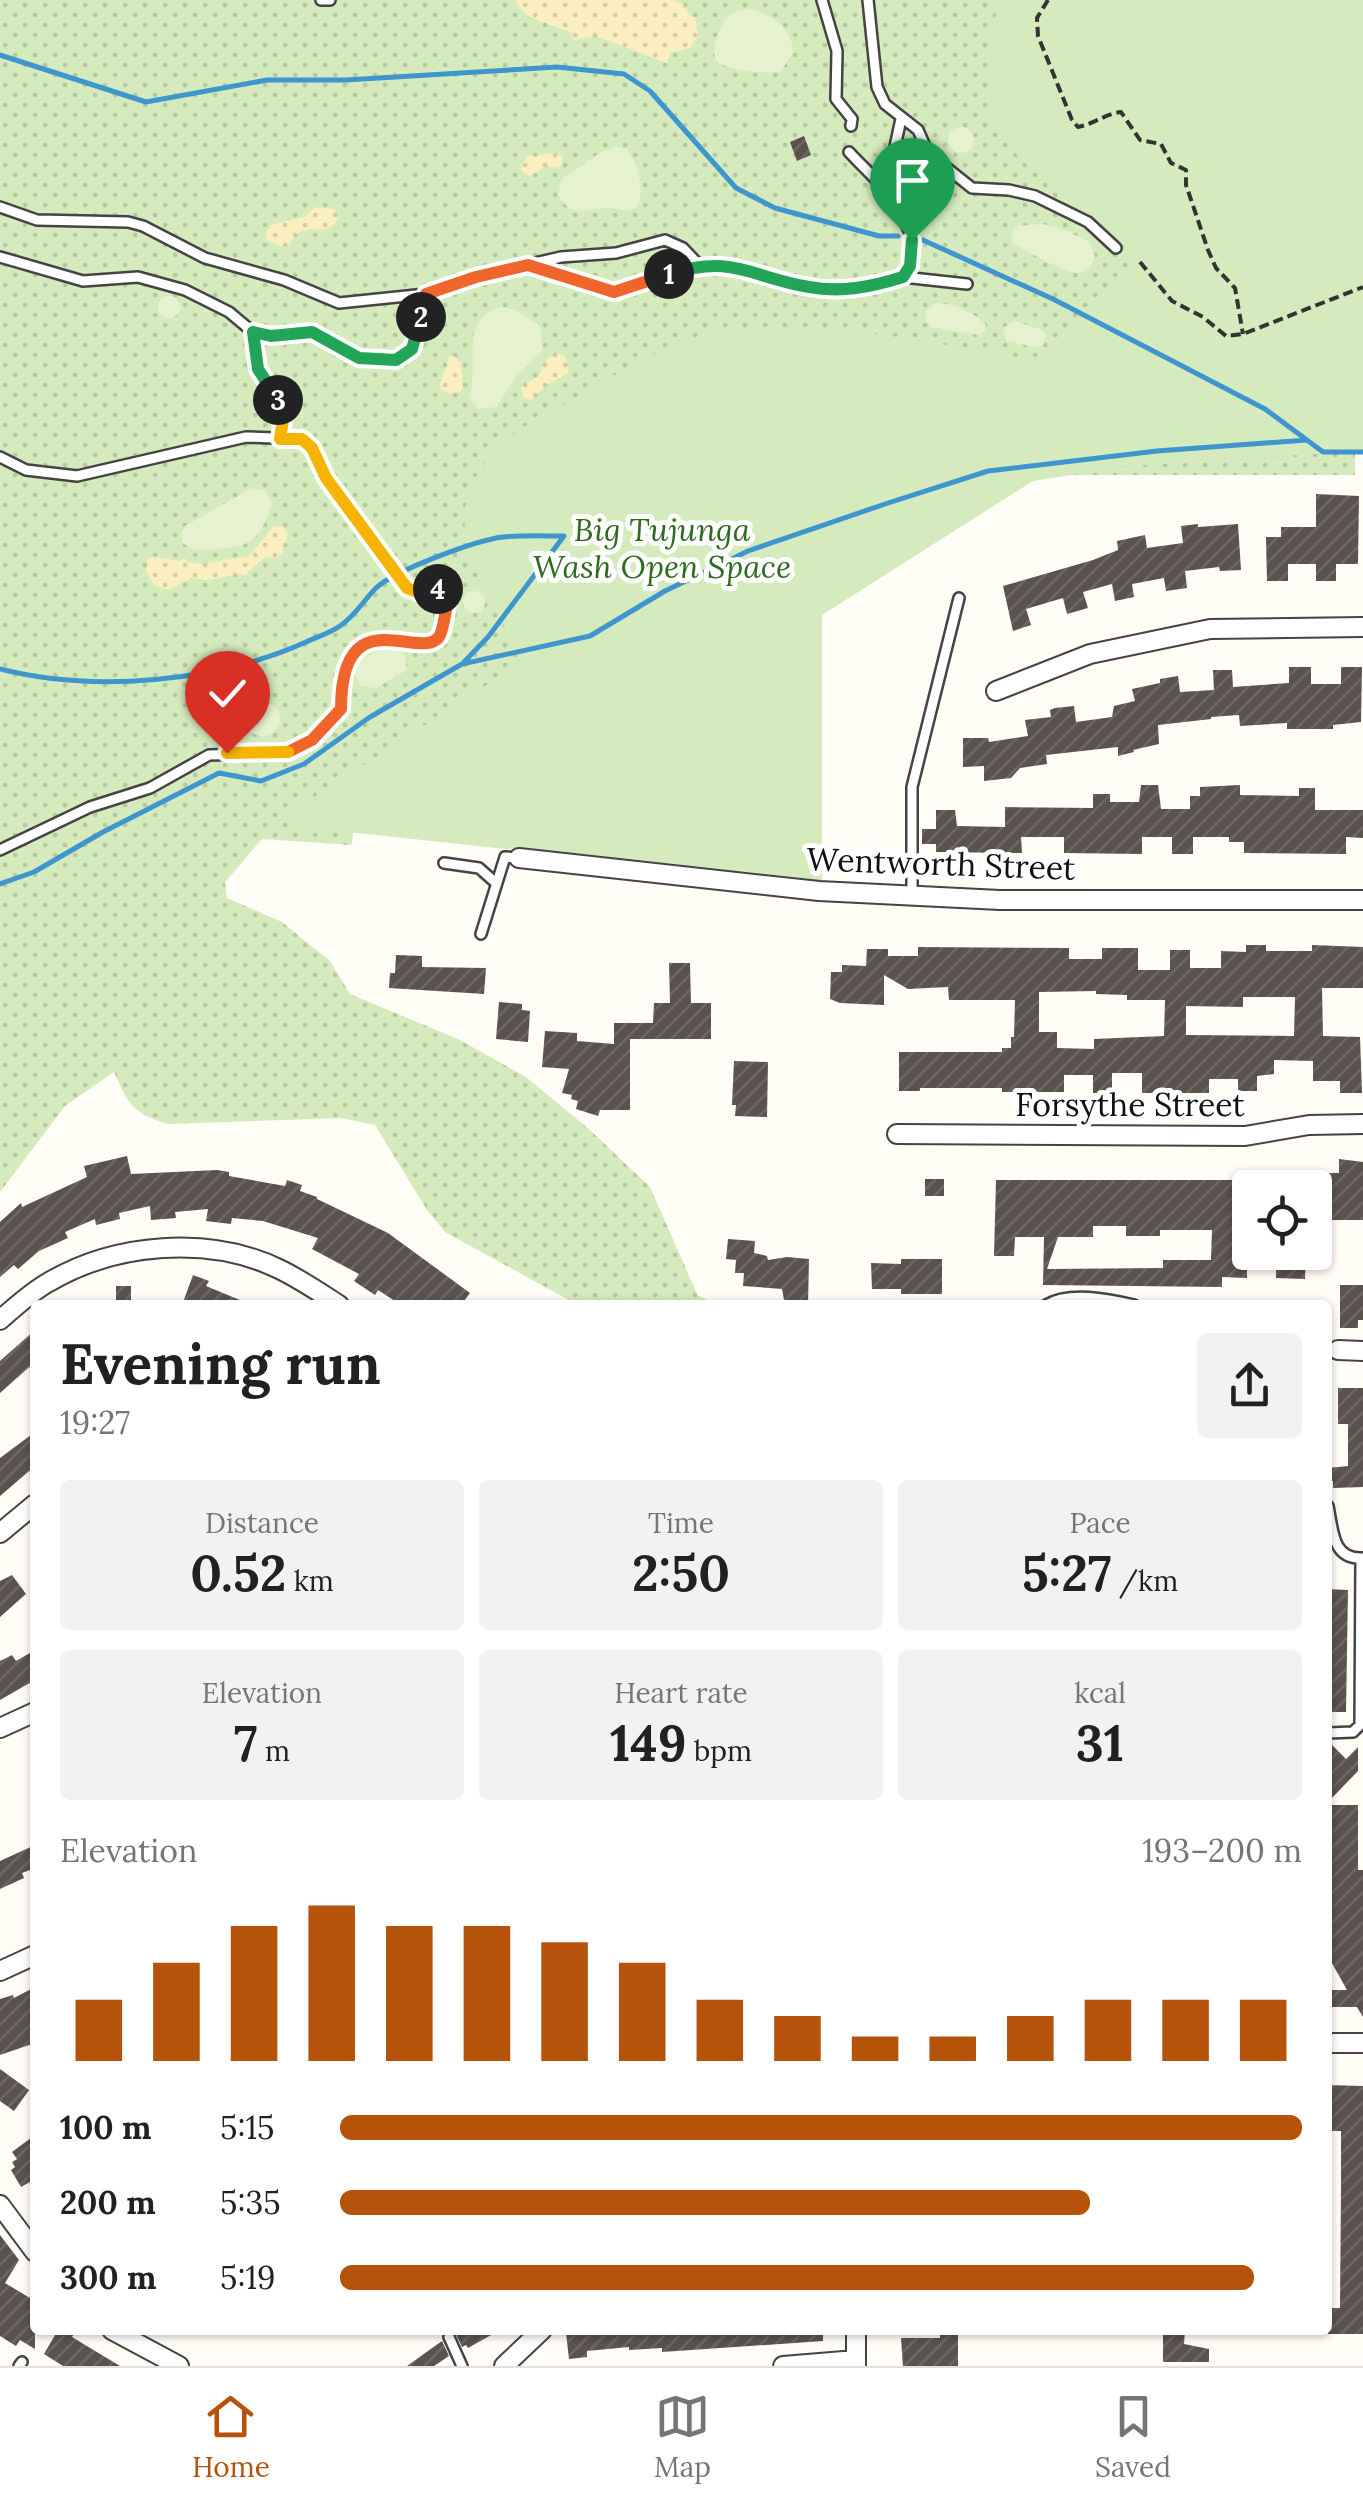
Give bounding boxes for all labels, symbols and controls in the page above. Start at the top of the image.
pin [870,138,955,241]
icon: arrive [885,153,940,208]
pin: 1 [644,249,694,299]
text: 1 [663,256,675,292]
pin: 2 [396,292,446,342]
text: 2 [414,299,428,335]
pin: 3 [253,375,303,425]
text: 3 [270,382,286,418]
park label: Big Tujunga Wash Open Space [533,509,791,587]
pin: 4 [413,564,463,614]
text: 4 [430,571,446,607]
pin [185,651,270,754]
icon: check [200,666,255,721]
street label: Wentworth Street [806,838,1077,889]
street label: Forsythe Street [1015,1084,1245,1125]
map controls [1232,1170,1332,1270]
button: locate [1232,1170,1332,1270]
text: Evening run [60,1329,381,1399]
button: share [1197,1333,1302,1438]
text: 19:27 [60,1402,130,1443]
text: Distance [205,1505,319,1541]
text: Time [648,1505,714,1541]
text: Pace [1069,1505,1131,1541]
text: 0.52 [190,1541,286,1605]
text: 2:50 [632,1541,730,1605]
text: 5:27 [1022,1541,1111,1605]
text: km [286,1563,334,1599]
text: /km [1111,1563,1178,1599]
text: Elevation [202,1675,322,1711]
text: Heart rate [614,1675,748,1711]
text: kcal [1074,1675,1126,1711]
text: 7 [234,1711,258,1775]
text: 149 [610,1711,687,1775]
text: 31 [1076,1711,1124,1775]
text: m [258,1733,290,1769]
text: bpm [687,1733,752,1769]
text: Elevation [60,1830,197,1871]
text: 193–200 m [1142,1830,1302,1871]
text: 100 m [60,2107,152,2148]
text: 5:15 [220,2107,275,2148]
text: 200 m [60,2182,156,2223]
text: 5:35 [220,2182,281,2223]
text: 300 m [60,2257,156,2298]
text: 5:19 [220,2257,276,2298]
tab: Home [192,2389,270,2485]
tab: Map [654,2389,711,2485]
tab: Saved [1095,2389,1171,2485]

